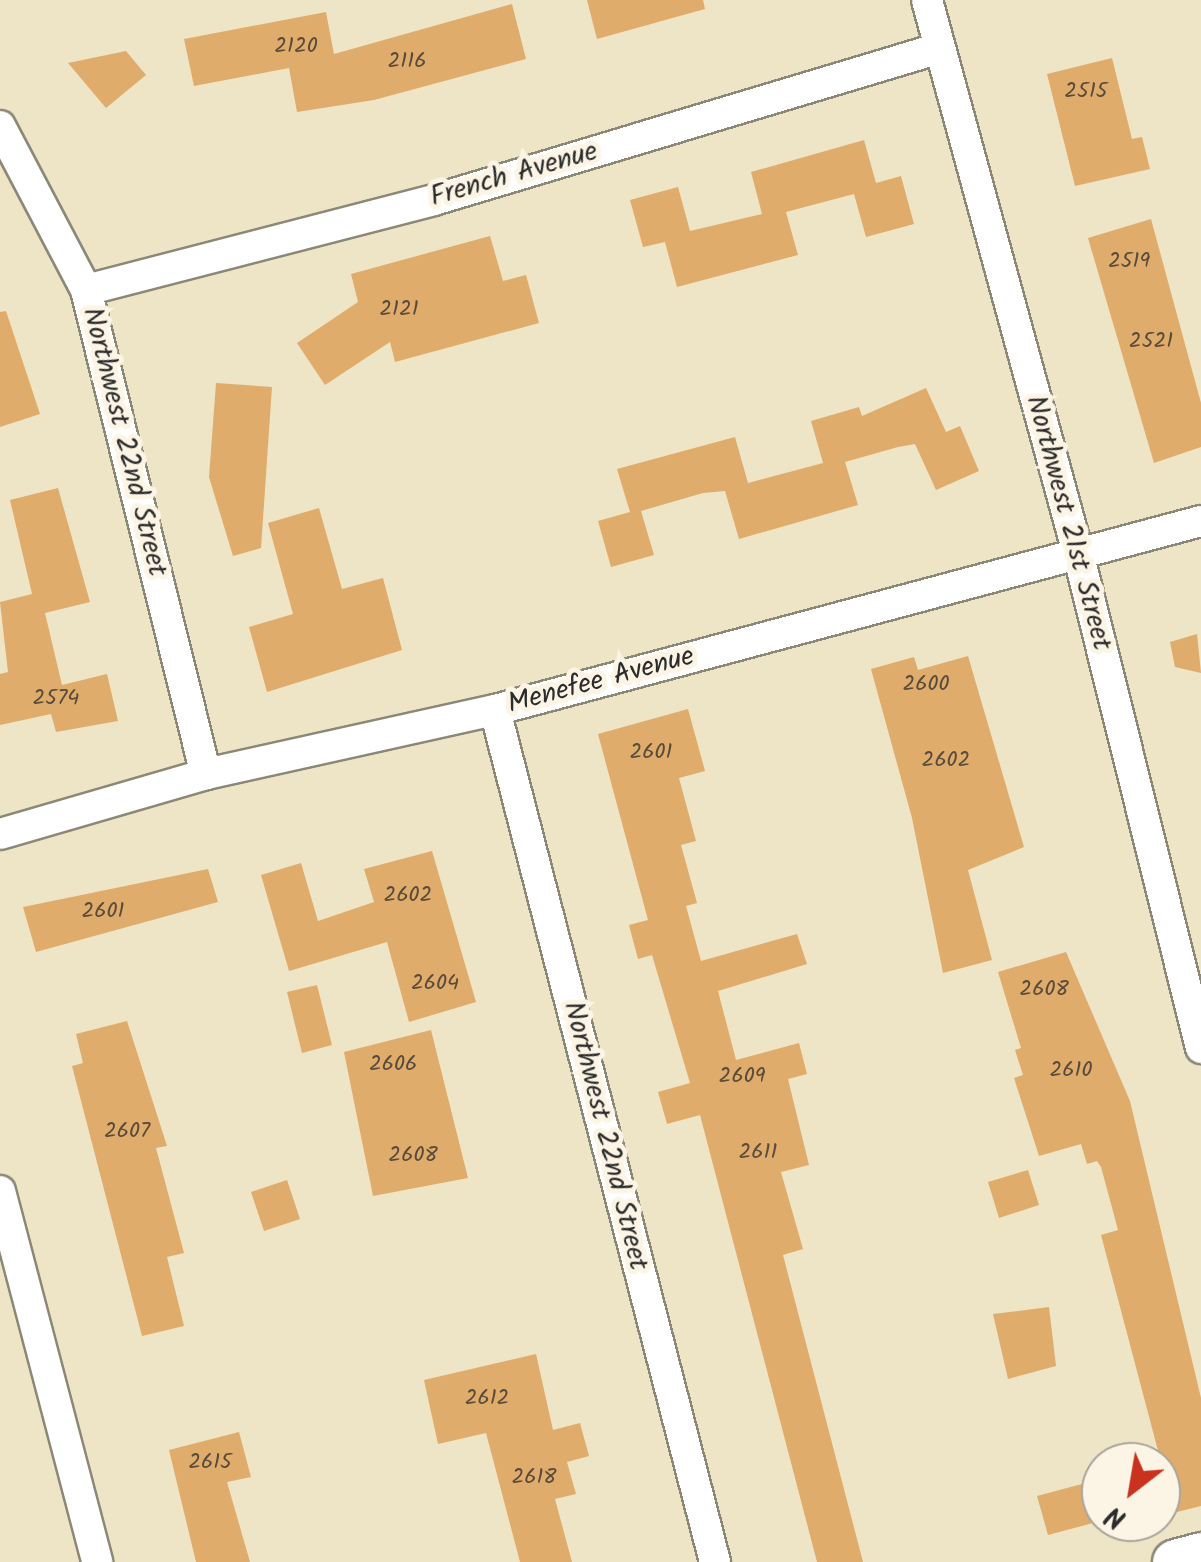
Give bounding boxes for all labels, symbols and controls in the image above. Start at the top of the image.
house number: 2120 [274,34,318,60]
house number: 2116 [388,49,426,75]
house number: 2515 [1064,79,1108,105]
street label: French Avenue [426,135,602,215]
house number: 2519 [1108,249,1150,275]
house number: 2121 [379,297,419,323]
street label: Northwest 22nd Street [74,304,174,580]
house number: 2521 [1129,329,1173,355]
street label: Northwest 21st Street [1018,392,1118,654]
street label: Menefee Avenue [504,640,698,722]
house number: 2600 [902,672,950,698]
house number: 2574 [33,686,79,712]
house number: 2601 [630,740,672,766]
house number: 2602 [922,748,970,774]
house number: 2602 [384,883,432,909]
house number: 2601 [82,899,124,925]
house number: 2604 [411,971,459,997]
house number: 2608 [1019,977,1069,1003]
street label: Northwest 22nd Street [555,998,655,1274]
house number: 2606 [369,1052,417,1078]
house number: 2610 [1050,1058,1092,1084]
house number: 2609 [719,1064,765,1090]
house number: 2607 [104,1119,150,1145]
house number: 2611 [739,1140,777,1166]
house number: 2608 [388,1143,438,1169]
house number: 2612 [465,1386,509,1412]
north arrow [1081,1442,1181,1542]
house number: 2615 [188,1450,232,1476]
house number: 2618 [511,1465,557,1491]
text: N [1097,1493,1135,1540]

